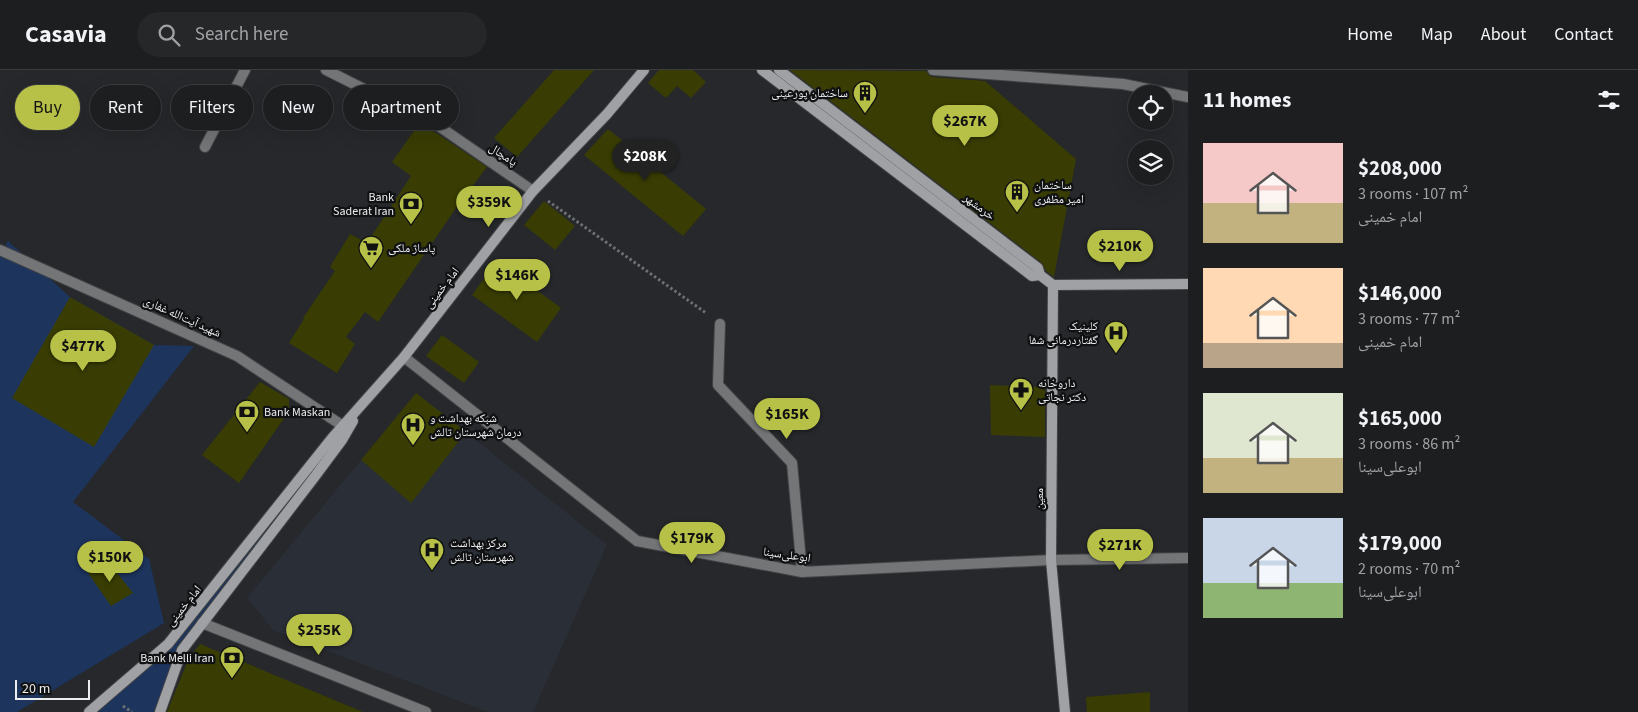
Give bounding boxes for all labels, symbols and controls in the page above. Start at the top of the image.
search box [137,12,487,57]
text: Casavia [25,17,107,52]
icon: search [155,21,183,49]
text: Search here [195,21,288,48]
text: Home [1347,22,1393,47]
text: Map [1421,22,1453,47]
text: About [1481,22,1526,47]
text: Contact [1554,22,1613,47]
building icon: ساختمان پورعینی [852,80,878,114]
chip: Buy [15,85,80,130]
chip: Rent [90,85,161,130]
chip: Filters [171,85,253,130]
chip: New [263,85,333,130]
chip: Apartment [343,85,459,130]
place label: ساختمان پورعینی [771,85,848,102]
map controls [1128,85,1173,185]
button: locate [1128,85,1173,130]
text: 11 homes [1203,85,1291,115]
icon: filters [1595,86,1623,114]
pin: $267K [930,104,1000,147]
text: $267K [943,110,987,132]
street label: پامچال [485,139,521,171]
pin: $208K [610,140,680,182]
button: layers [1128,140,1173,185]
text: $208K [623,145,667,167]
text: $208,000 [1358,153,1442,183]
icon: home [1243,163,1303,223]
place label: ساختمان امیر مظفری [1034,177,1084,208]
building icon: ساختمان امیر مظفری [1004,179,1030,213]
text: 3 rooms · 107 m² [1358,183,1468,205]
pin: $359K [454,186,524,228]
place label: Bank Saderat Iran [333,189,394,220]
street label: خرمشهر [959,189,999,225]
bank icon: Bank Saderat Iran [398,191,424,225]
text: $359K [467,191,511,213]
text: امام خمینی [1358,206,1422,228]
pin: $210K [1085,230,1155,272]
supermarket icon: پاساژ ملکی [358,235,384,269]
text: $210K [1098,235,1142,257]
place label: پاساژ ملکی [388,240,436,257]
pin: $146K [482,258,552,301]
street label: امام خمینی [420,264,464,312]
text: $146K [495,264,539,286]
text: $146,000 [1358,278,1442,308]
icon: home [1243,288,1303,348]
street label: شهید آیت‌الله غفاری [140,292,224,342]
text: 3 rooms · 77 m² [1358,308,1460,330]
place label: کلینیک گفتاردرمانی شفا [1029,318,1098,349]
hospital icon: کلینیک گفتاردرمانی شفا [1103,320,1129,354]
pin: $477K [48,330,118,372]
text: امام خمینی [1358,331,1422,353]
text: $477K [61,335,105,357]
place label: داروخانه دکتر نجاتی [1038,375,1086,406]
pharmacy icon: داروخانه دکتر نجاتی [1008,377,1034,411]
pin: $165K [752,398,822,440]
bank icon: Bank Maskan [234,399,260,433]
text: $165K [765,403,809,425]
text: $165,000 [1358,403,1442,433]
place label: Bank Maskan [264,404,330,421]
place label: شبکه بهداشت و درمان شهرستان تالش [430,410,521,441]
hospital icon: شبکه بهداشت و درمان شهرستان تالش [400,412,426,446]
icon: home [1243,413,1303,473]
text: 3 rooms · 86 m² [1358,433,1460,455]
text: ابوعلی‌سینا [1358,456,1422,478]
street label: معین [1031,488,1048,510]
pin: $179K [657,522,727,564]
text: $179K [670,527,714,549]
pin: $271K [1085,528,1155,571]
text: $179,000 [1358,528,1442,558]
text: $271K [1098,534,1142,556]
place label: مرکز بهداشت شهرستان تالش [450,535,514,566]
hospital icon: مرکز بهداشت شهرستان تالش [419,537,445,571]
icon: home [1243,538,1303,598]
pin: $150K [75,540,145,583]
street label: ابوعلی‌سینا [762,543,812,567]
text: $150K [88,546,132,568]
text: 2 rooms · 70 m² [1358,558,1460,580]
text: ابوعلی‌سینا [1358,581,1422,603]
street label: امام خمینی [162,582,206,630]
pin: $255K [284,614,354,656]
text: $255K [297,619,341,641]
bank icon: Bank Melli Iran [219,645,245,679]
place label: Bank Melli Iran [140,650,214,667]
scale bar [15,677,90,700]
text: 20 m [22,679,50,699]

